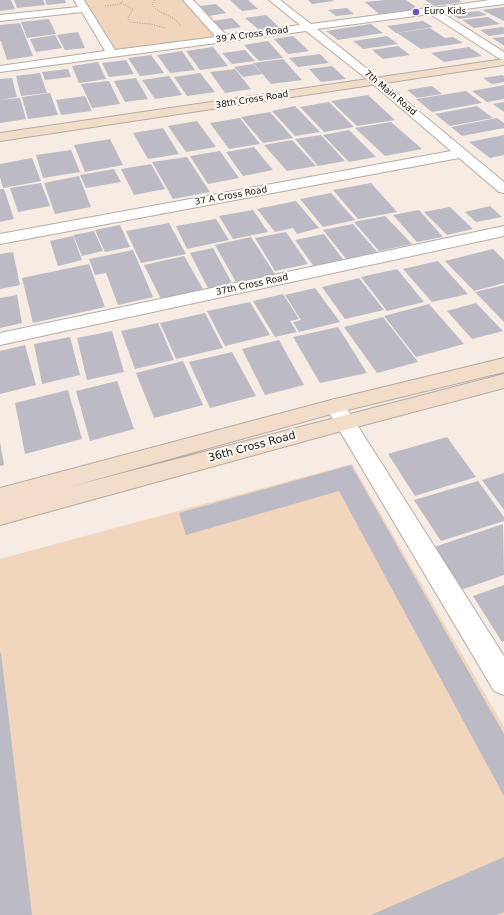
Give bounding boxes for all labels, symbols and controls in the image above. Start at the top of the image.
marker: Euro Kids [411,7,421,17]
place label: Euro Kids [424,7,466,17]
street label: 39 A Cross Road [215,25,289,45]
street label: 7th Main Road [362,68,418,118]
street label: 38th Cross Road [215,89,289,111]
street label: 37 A Cross Road [194,184,268,208]
street label: 37th Cross Road [215,272,289,298]
street label: 36th Cross Road [207,429,297,465]

